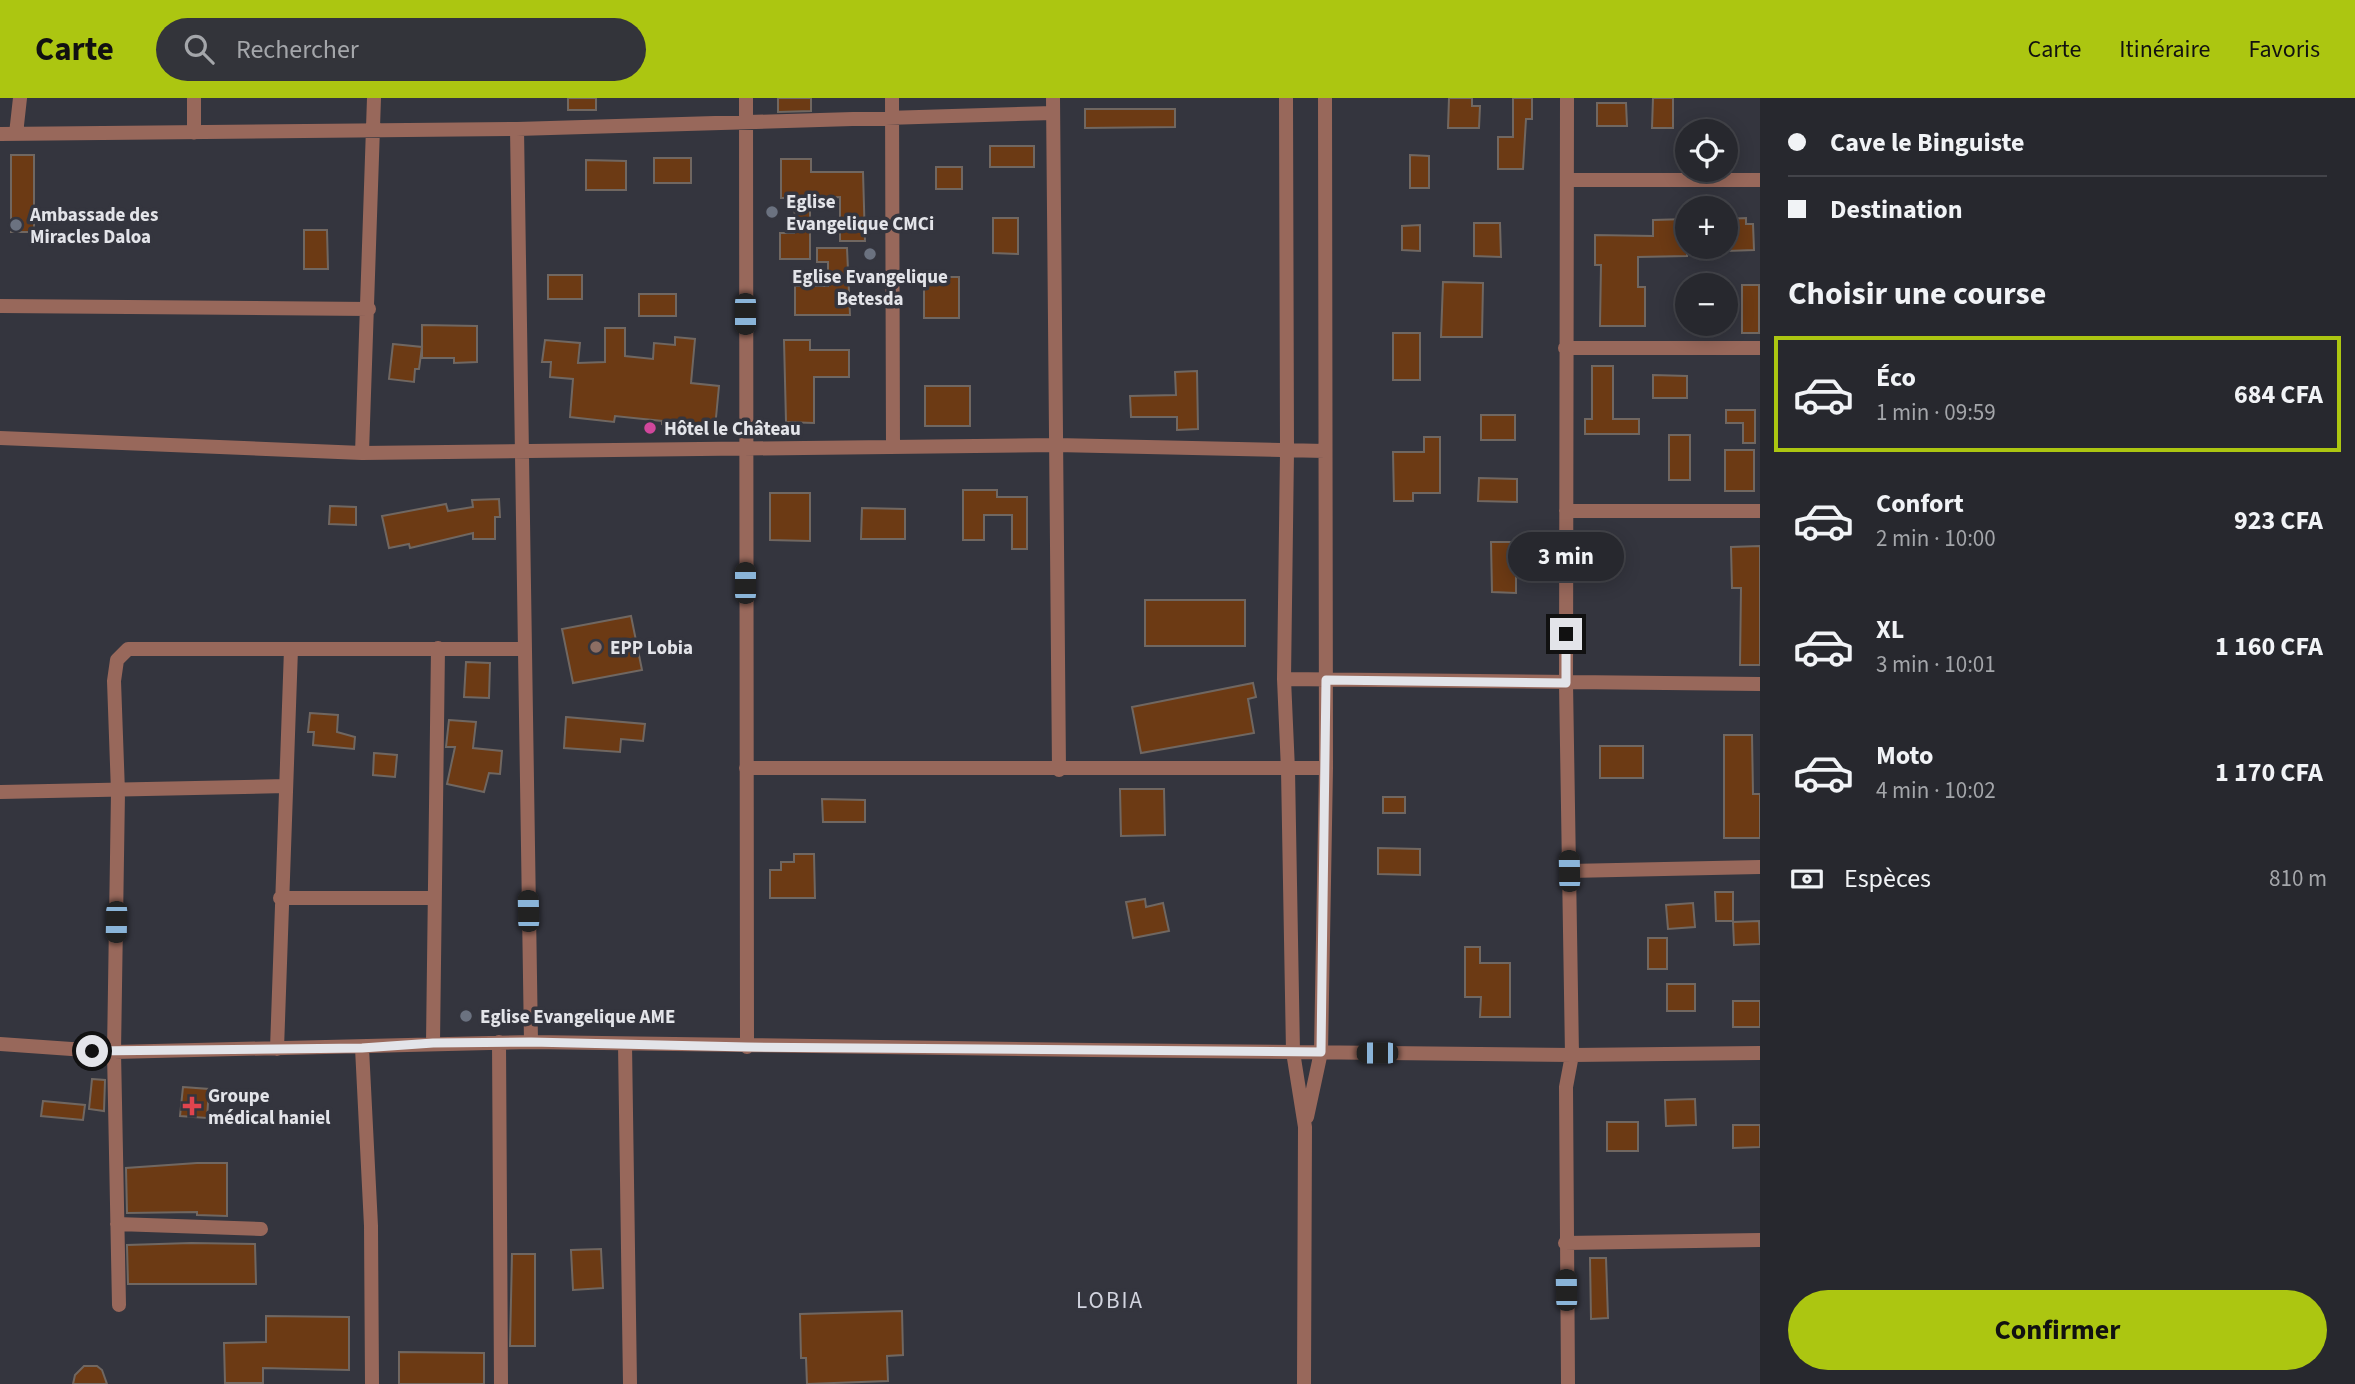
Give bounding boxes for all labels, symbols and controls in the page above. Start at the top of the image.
search box [156,18,646,81]
text: Carte [35,26,114,73]
icon: search [180,30,218,68]
text: Rechercher [236,31,359,68]
text: Carte [2027,32,2081,67]
text: Itinéraire [2119,32,2210,67]
text: Favoris [2248,32,2320,67]
map controls [1675,119,1738,336]
button: locate [1675,119,1738,182]
text: Cave le Binguiste [1830,124,2025,161]
place label: Eglise Evangelique CMCi [786,189,934,238]
text: Destination [1830,191,1963,228]
button: + [1675,196,1738,259]
place label: Ambassade des Miracles Daloa [29,202,158,251]
marker: Eglise Evangelique CMCi [764,204,780,220]
marker: Ambassade des Miracles Daloa [8,217,24,233]
marker: Eglise Evangelique Betesda [862,246,878,262]
place label: Eglise Evangelique Betesda [792,264,948,313]
text: Choisir une course [1788,271,2046,317]
button: − [1675,273,1738,336]
car [735,293,756,335]
text: Éco [1876,359,1916,396]
icon: car [1792,363,1855,426]
text: 684 CFA [2234,376,2323,413]
text: 1 min · 09:59 [1876,396,1996,429]
place label: Hôtel le Château [664,416,801,443]
marker: Hôtel le Château [642,420,658,436]
text: Confort [1876,485,1964,522]
icon: car [1792,489,1855,552]
text: 923 CFA [2234,502,2323,539]
text: 2 min · 10:00 [1876,522,1996,555]
callout: 3 min [1508,532,1624,582]
text: 3 min [1538,540,1594,573]
car [735,562,756,604]
text: XL [1876,611,1904,648]
icon: car [1792,615,1855,678]
route end [1550,618,1582,650]
text: 1 160 CFA [2215,628,2323,665]
place label: EPP Lobia [610,635,693,662]
marker: EPP Lobia [588,639,604,655]
text: 3 min · 10:01 [1876,648,1996,681]
text: Moto [1876,737,1933,774]
icon: car [1792,741,1855,804]
text: 1 170 CFA [2215,754,2323,791]
text: 4 min · 10:02 [1876,774,1996,807]
car [1559,850,1580,892]
icon: cash [1788,860,1826,898]
text: Espèces [1844,860,1931,897]
text: 810 m [2269,862,2327,895]
car [518,890,539,932]
car [106,901,127,943]
place label: Eglise Evangelique AME [480,1004,675,1031]
marker: Eglise Evangelique AME [458,1008,474,1024]
route start [76,1035,108,1067]
car [1357,1043,1399,1064]
place label: Groupe médical haniel [208,1083,331,1132]
marker: Groupe médical haniel [182,1096,202,1116]
car [1556,1269,1577,1311]
district label: LOBIA [1076,1284,1144,1317]
button: Confirmer [1788,1290,2327,1370]

